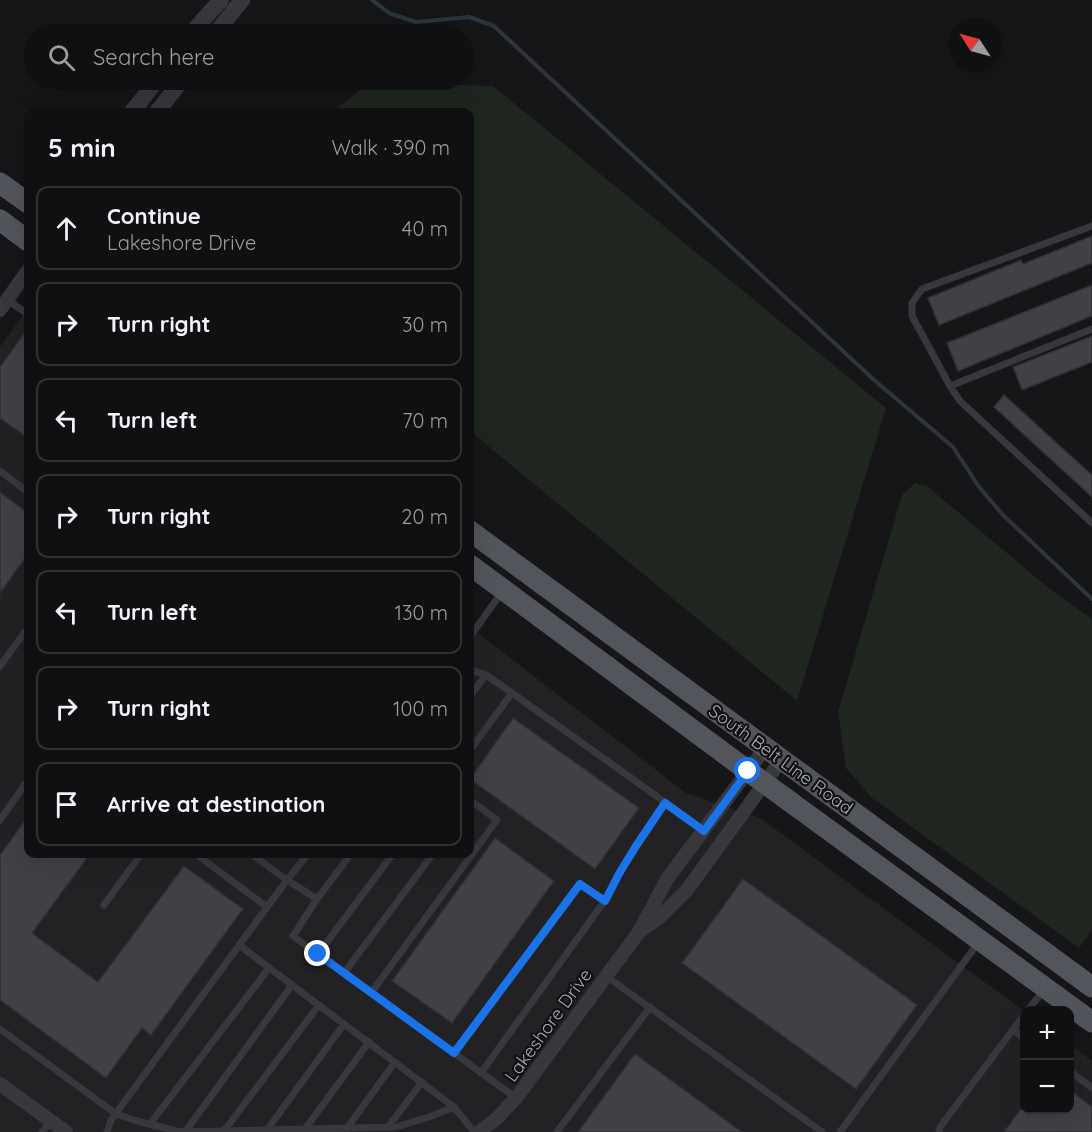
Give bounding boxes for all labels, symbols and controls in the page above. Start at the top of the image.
north arrow [948,18,1002,72]
search box [24,24,474,90]
icon: search [45,41,78,74]
text: Search here [93,43,214,71]
text: 5 min [48,131,116,164]
text: Walk · 390 m [331,135,450,160]
text: Continue [107,202,201,230]
icon: ahead [50,212,83,245]
text: 40 m [402,216,448,241]
text: Lakeshore Drive [107,230,256,255]
icon: right [50,308,83,341]
text: Turn right [107,310,211,338]
text: 30 m [402,312,448,337]
icon: left [50,404,83,437]
text: Turn left [107,406,197,434]
text: 70 m [402,408,448,433]
icon: right [50,500,83,533]
text: Turn right [107,502,211,530]
text: 20 m [401,504,448,529]
icon: left [50,596,83,629]
text: Turn left [107,598,197,626]
text: 130 m [395,600,448,625]
icon: right [50,692,83,725]
text: Turn right [107,694,211,722]
text: 100 m [393,696,448,721]
street label: South Belt Line Road [704,699,858,819]
route start [734,757,760,783]
icon: arrive [50,788,83,821]
text: Arrive at destination [107,790,325,818]
route end [304,940,330,966]
street label: Lakeshore Drive [499,964,597,1086]
map controls [1020,1006,1074,1114]
button: + [1020,1006,1074,1060]
button: − [1020,1060,1074,1114]

